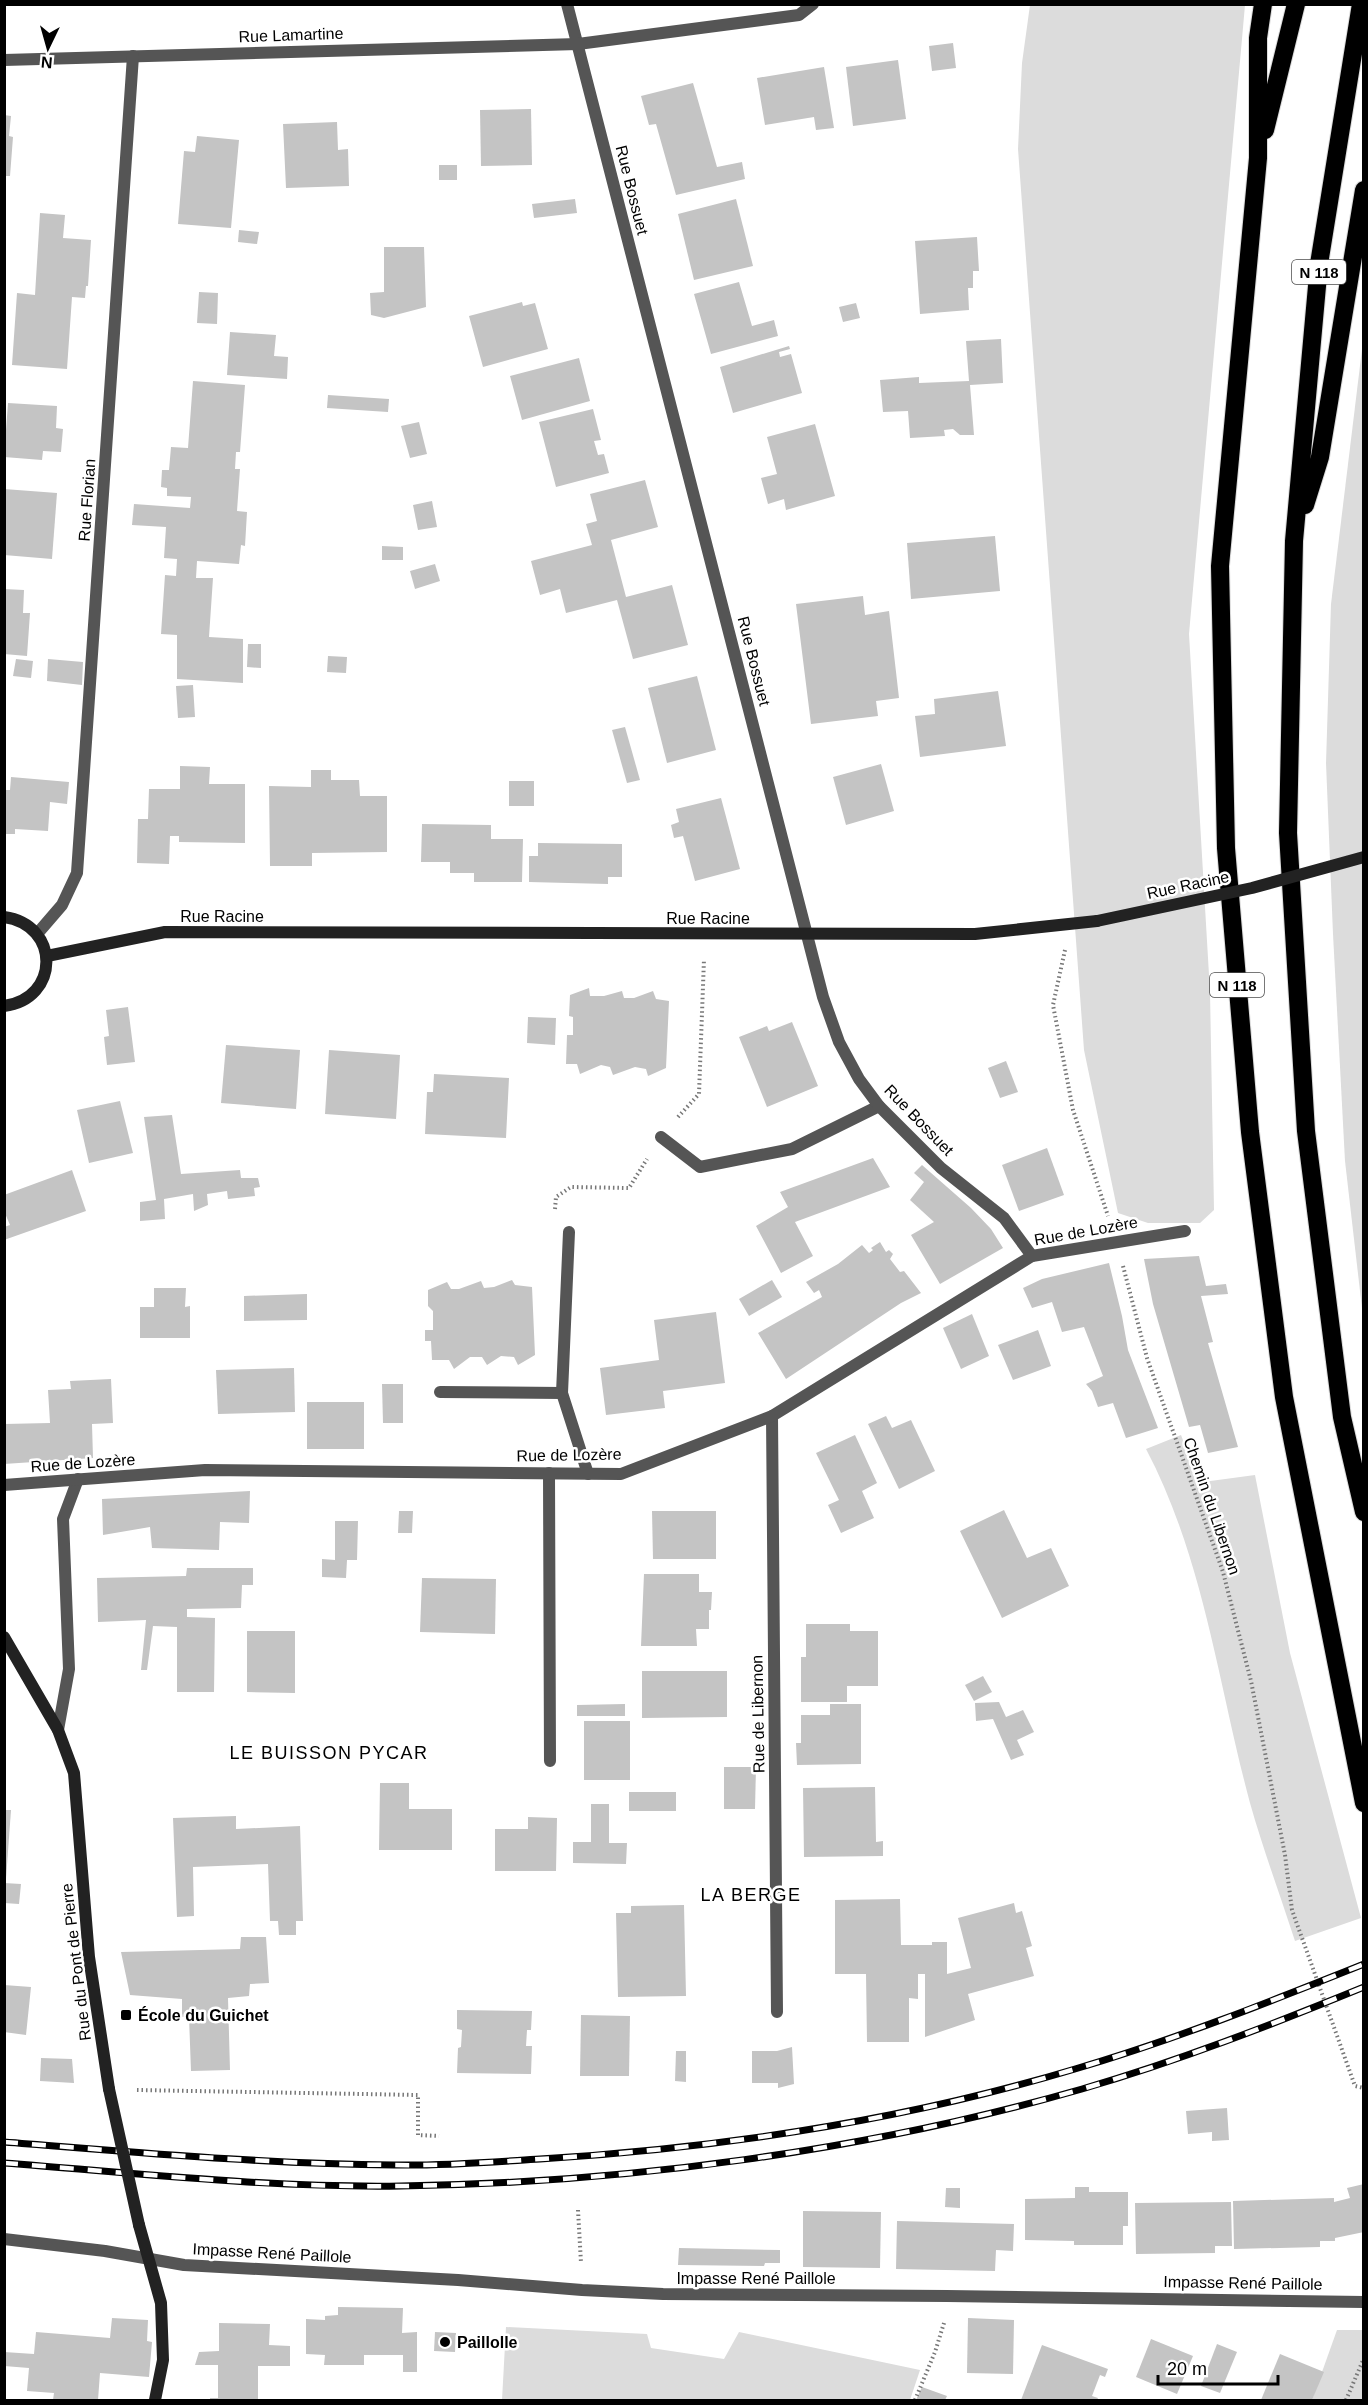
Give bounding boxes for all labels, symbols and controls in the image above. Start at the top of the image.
north arrow [18,18,78,78]
street label: Rue Lamartine [238,25,344,45]
text: N [40,53,53,71]
street label: Rue Bossuet [613,143,651,237]
road number: N 118 [1292,260,1346,284]
street label: Rue Florian [76,458,98,542]
street label: Rue Bossuet [735,614,773,708]
street label: Rue Racine [1145,868,1231,902]
street label: Rue Racine [180,908,264,925]
street label: Rue Racine [666,910,750,927]
road number: N 118 [1210,973,1264,997]
street label: Rue Bossuet [881,1081,957,1159]
street label: Rue de Lozère [1033,1213,1139,1248]
street label: Chemin du Libernon [1181,1435,1243,1577]
street label: Rue de Lozère [516,1446,622,1464]
street label: Rue de Lozère [30,1451,136,1475]
street label: Rue de Libernon [748,1655,768,1773]
district label: LE BUISSON PYCAR [229,1743,429,1763]
street label: Rue du Pont de Pierre [58,1882,94,2042]
district label: LA BERGE [700,1885,802,1905]
place label: École du Guichet [138,2006,269,2024]
marker: École du Guichet [119,2008,133,2022]
street label: Impasse René Paillole [192,2240,352,2266]
street label: Impasse René Paillole [676,2270,836,2287]
street label: Impasse René Paillole [1163,2273,1323,2293]
place label: Paillolle [457,2334,518,2351]
marker: Paillolle [438,2335,452,2349]
scale bar [1158,2348,1278,2386]
text: 20 m [1167,2359,1207,2379]

